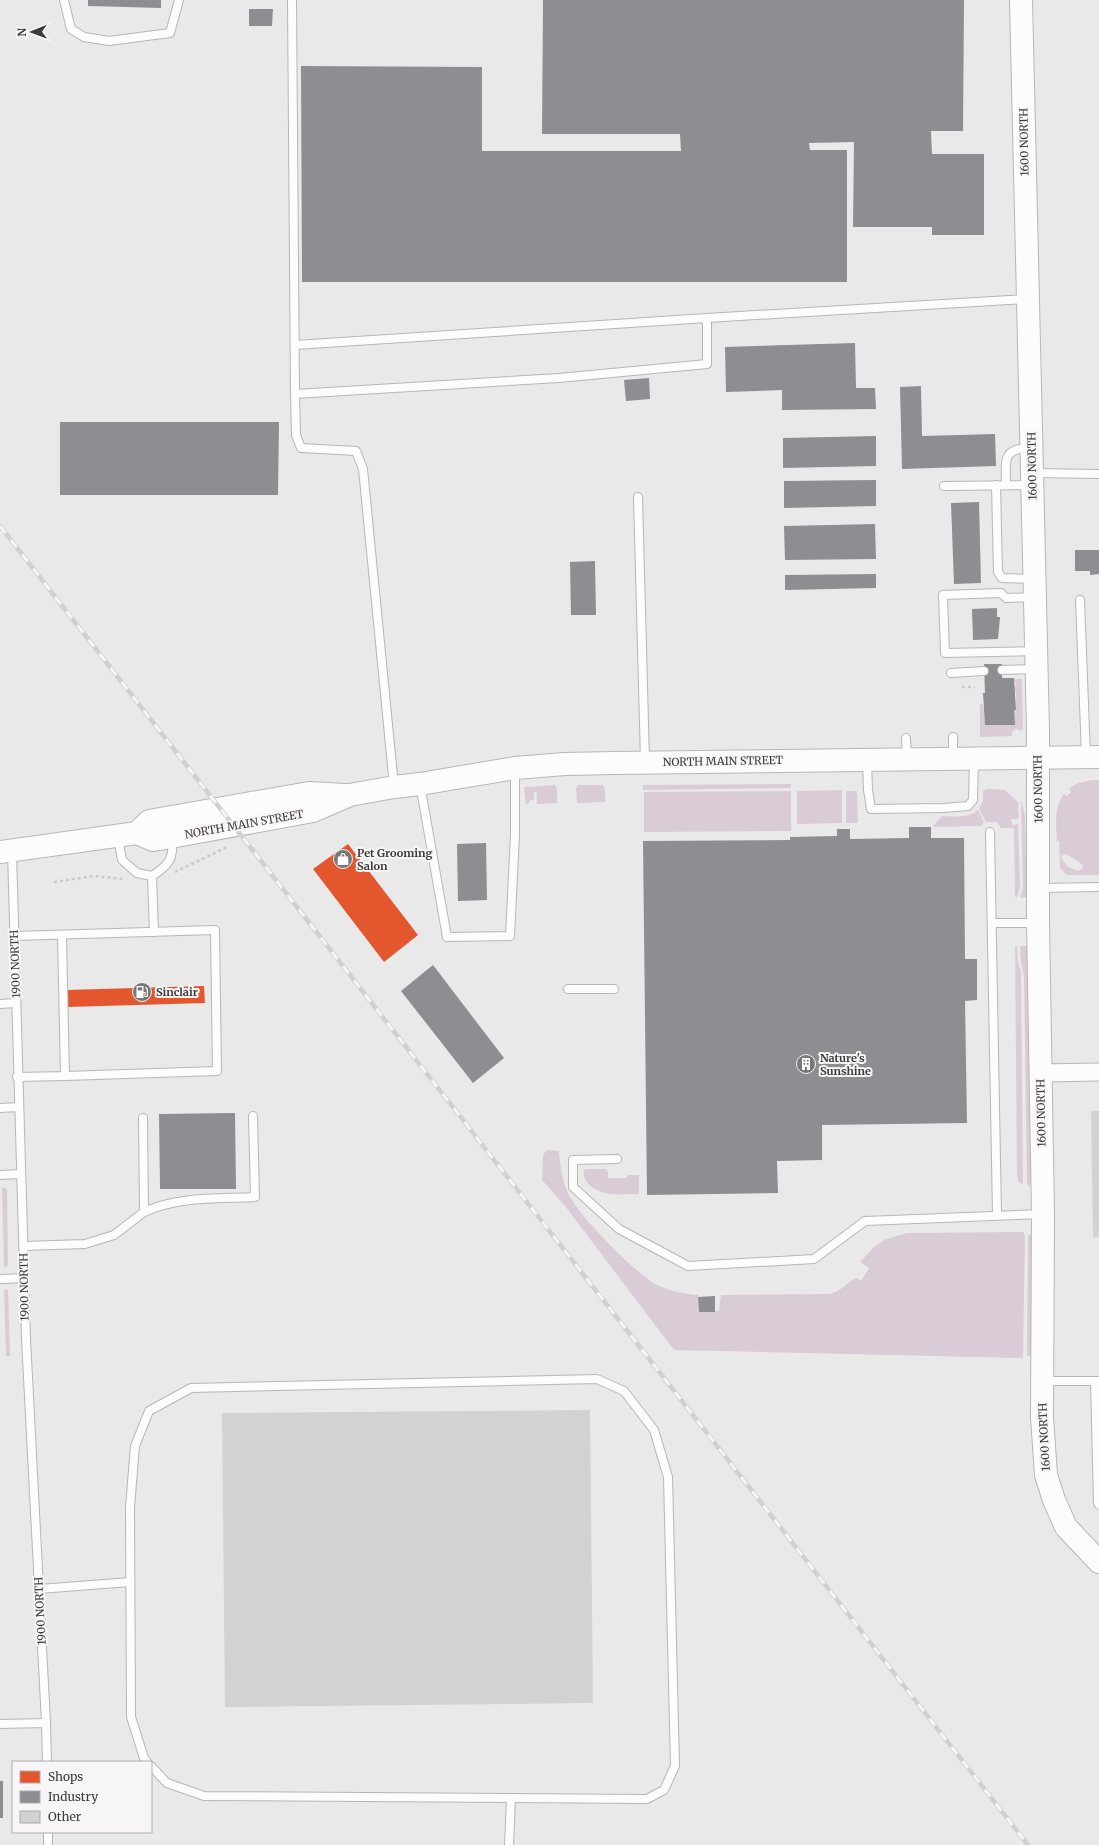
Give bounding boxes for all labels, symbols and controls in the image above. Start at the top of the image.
north arrow [12,12,52,52]
text: N [15,27,29,37]
street label: 1600 NORTH [1016,108,1032,176]
street label: 1600 NORTH [1024,432,1040,500]
street label: NORTH MAIN STREET [663,753,784,769]
street label: 1600 NORTH [1030,755,1046,823]
street label: NORTH MAIN STREET [184,807,305,841]
place label: Pet Grooming Salon [357,846,432,873]
shop icon: Pet Grooming Salon [332,848,354,870]
street label: 1900 NORTH [7,930,23,998]
fuel station icon: Sinclair [131,981,153,1003]
place label: Sinclair [156,985,198,999]
place label: Nature's Sunshine [820,1051,871,1078]
building icon: Nature's Sunshine [795,1053,817,1075]
street label: 1600 NORTH [1033,1079,1049,1147]
street label: 1900 NORTH [16,1253,32,1321]
street label: 1600 NORTH [1035,1402,1053,1471]
street label: 1900 NORTH [31,1576,49,1645]
legend [12,1761,152,1833]
text: Shops [48,1769,83,1784]
text: Industry [48,1789,98,1804]
text: Other [48,1809,82,1824]

